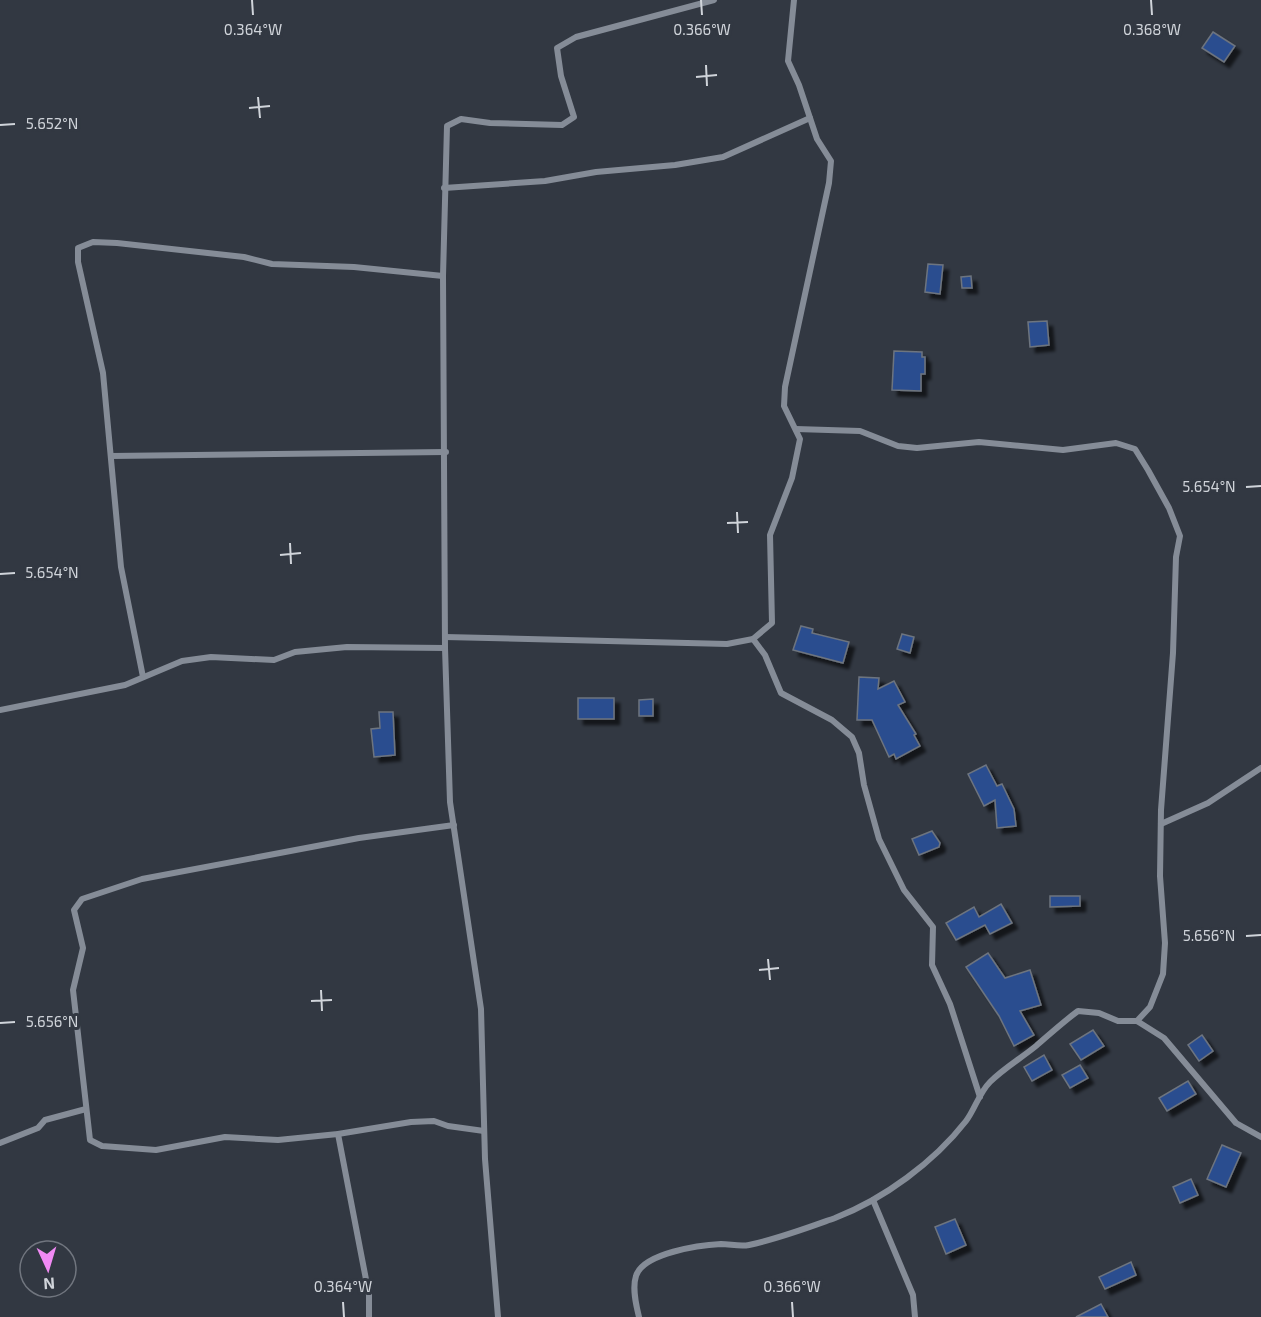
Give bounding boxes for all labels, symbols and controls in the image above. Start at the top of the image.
text: 0.364°W [224,20,282,38]
text: 0.366°W [673,20,731,38]
text: 0.368°W [1123,20,1181,38]
text: 5.652°N [26,114,78,132]
text: 5.654°N [1182,477,1236,495]
text: 5.654°N [25,563,79,581]
text: 5.656°N [1183,926,1235,944]
text: 5.656°N [26,1012,78,1030]
north arrow [18,1239,78,1299]
text: N [43,1275,56,1294]
text: 0.364°W [314,1277,372,1295]
text: 0.366°W [763,1277,821,1295]

